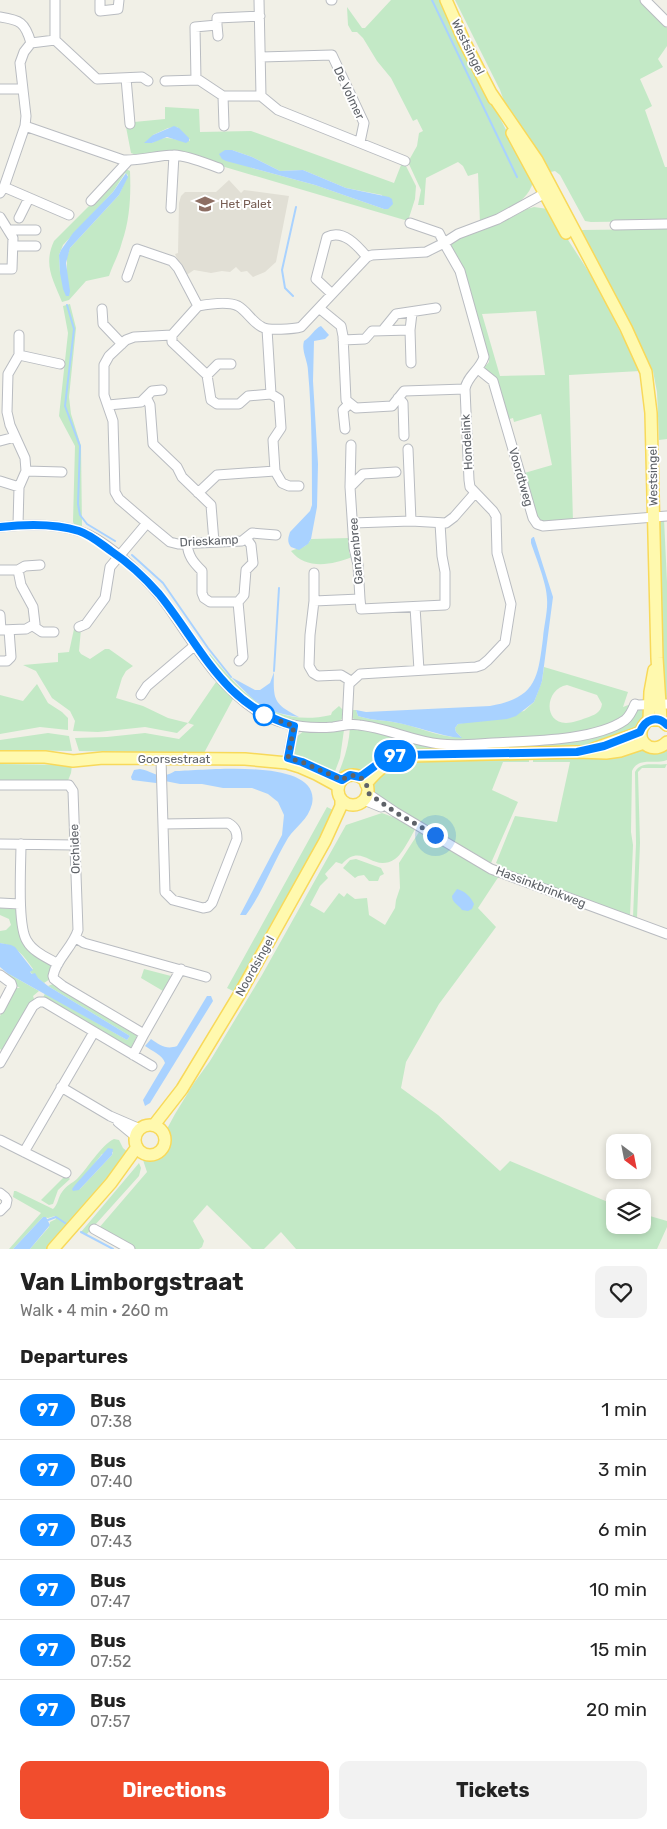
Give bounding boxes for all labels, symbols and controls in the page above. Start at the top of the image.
street label: Westsingel [449,17,487,77]
street label: De Volmer [331,64,367,122]
school or university icon: Het Palet [194,193,216,215]
place label: Het Palet [220,197,272,211]
street label: Hondelink [459,413,475,470]
street label: Voordtweg [506,446,536,508]
street label: Westsingel [645,446,661,506]
street label: Ganzenbree [346,517,366,585]
street label: Drieskamp [179,532,239,550]
unlabelled marker [253,704,275,726]
line badge: 97 [372,740,418,772]
text: 97 [384,745,406,767]
street label: Goorsestraat [138,752,211,766]
street label: Orchidee [67,823,83,874]
your location [423,823,448,848]
street label: Hassinkbrinkweg [494,863,588,911]
street label: Noordsingel [233,933,277,999]
north arrow [606,1134,651,1179]
map controls [606,1134,651,1234]
button: layers [606,1189,651,1234]
button: heart [595,1266,647,1318]
text: Van Limborgstraat [20,1268,243,1296]
text: Walk · 4 min · 260 m [20,1301,169,1320]
text: Departures [20,1345,128,1368]
text: Bus [90,1389,126,1412]
text: 1 min [601,1398,647,1421]
text: 97 [37,1399,58,1421]
text: 07:38 [90,1412,132,1431]
text: Bus [90,1449,126,1472]
text: 3 min [598,1458,647,1481]
text: 97 [37,1459,58,1481]
text: 07:40 [90,1472,133,1491]
text: Bus [90,1509,126,1532]
text: 6 min [598,1518,647,1541]
text: 97 [37,1519,58,1541]
text: 07:43 [90,1532,132,1551]
text: Bus [90,1569,126,1592]
text: 10 min [589,1578,647,1601]
text: 97 [37,1579,58,1601]
text: 07:47 [90,1592,130,1611]
text: Bus [90,1629,126,1652]
text: 15 min [590,1638,647,1661]
text: 97 [37,1639,58,1661]
text: 07:52 [90,1652,131,1671]
text: Bus [90,1689,126,1712]
text: 20 min [586,1698,647,1721]
text: 97 [37,1699,58,1721]
text: 07:57 [90,1712,130,1731]
button: Directions [20,1761,329,1819]
button: Tickets [339,1761,647,1819]

